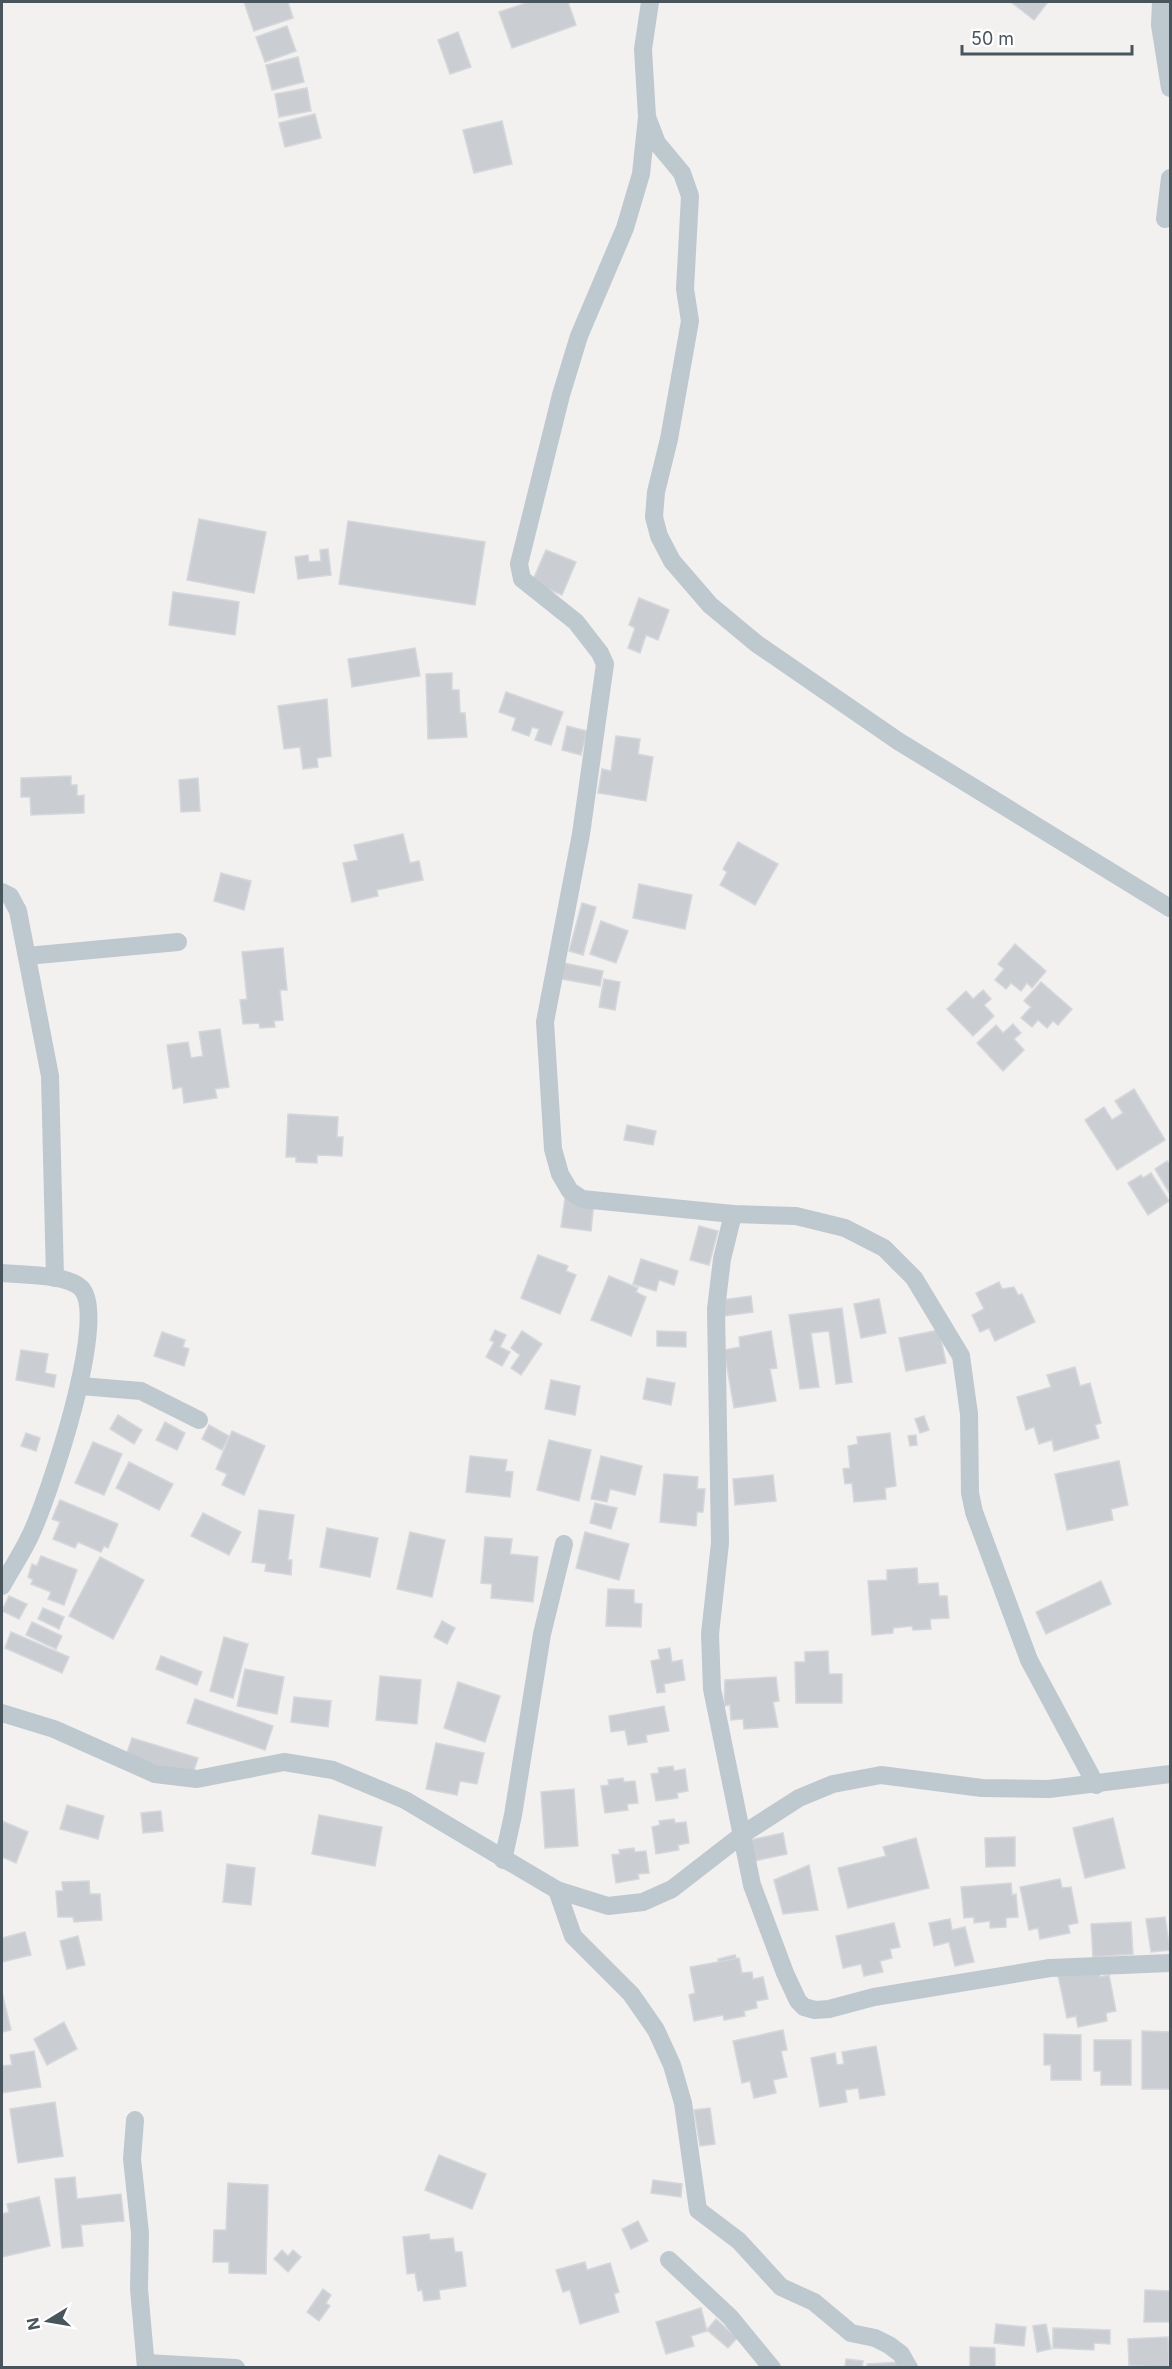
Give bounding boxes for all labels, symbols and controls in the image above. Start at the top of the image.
scale bar [962,18,1132,56]
text: 50 m [971,28,1014,49]
north arrow [18,2291,78,2351]
text: N [22,2316,44,2332]

